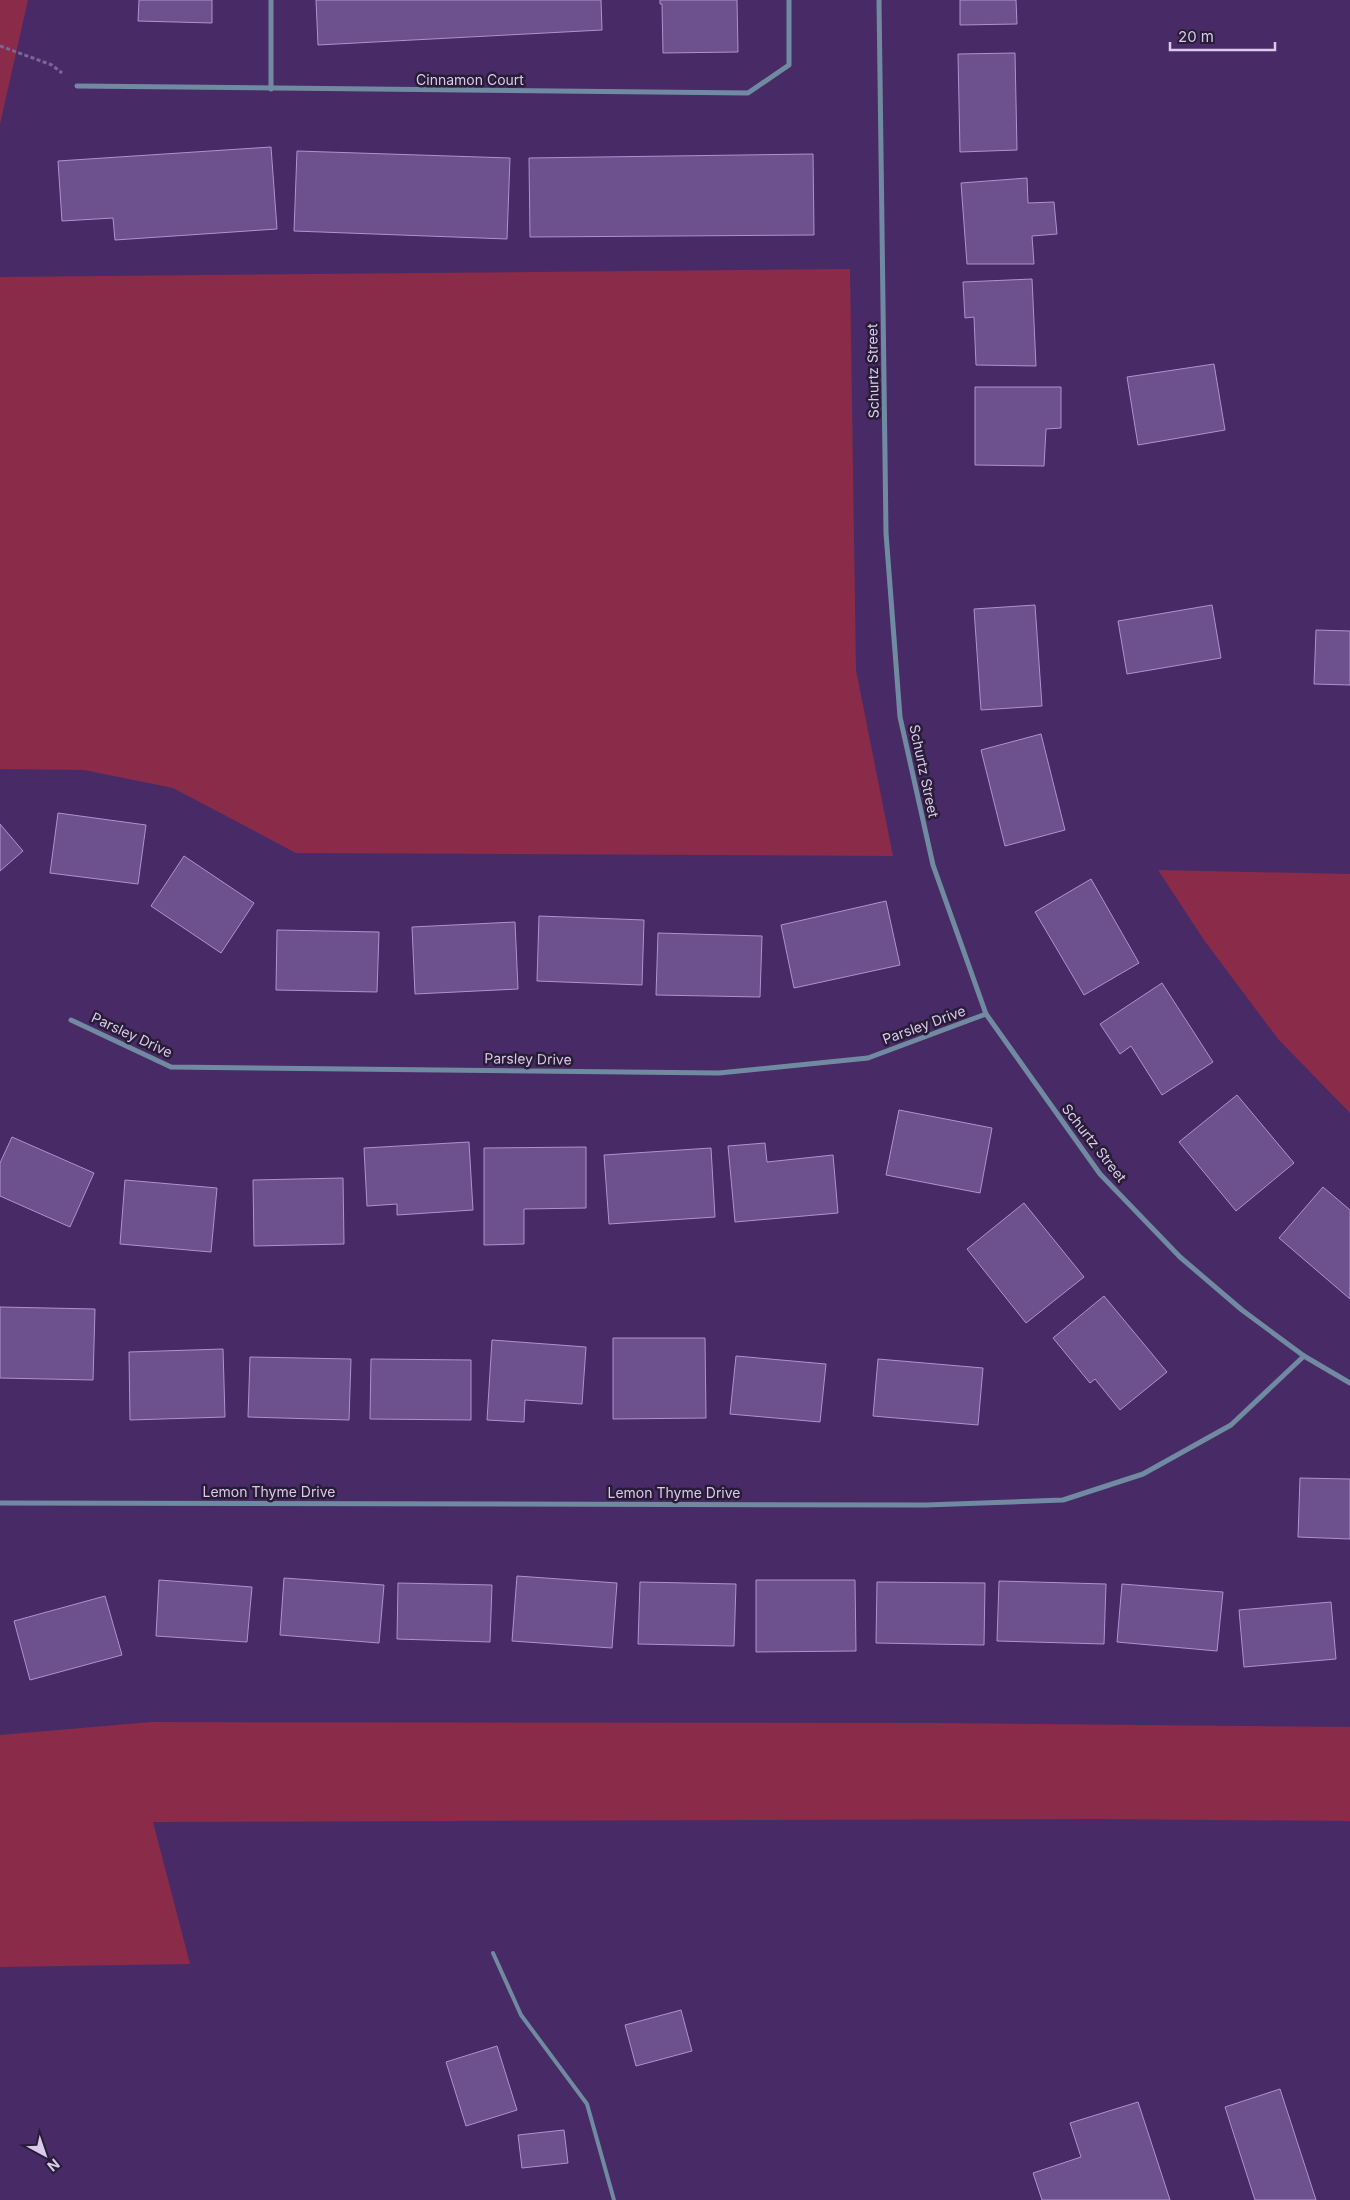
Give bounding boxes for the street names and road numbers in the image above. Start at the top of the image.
street label: Cinnamon Court [416,71,524,88]
street label: Schurtz Street [863,323,882,419]
street label: Schurtz Street [906,723,943,819]
street label: Parsley Drive [880,1002,968,1047]
street label: Parsley Drive [89,1008,175,1061]
street label: Parsley Drive [484,1049,572,1068]
street label: Schurtz Street [1059,1100,1131,1186]
street label: Lemon Thyme Drive [202,1483,336,1500]
street label: Lemon Thyme Drive [607,1484,741,1501]

